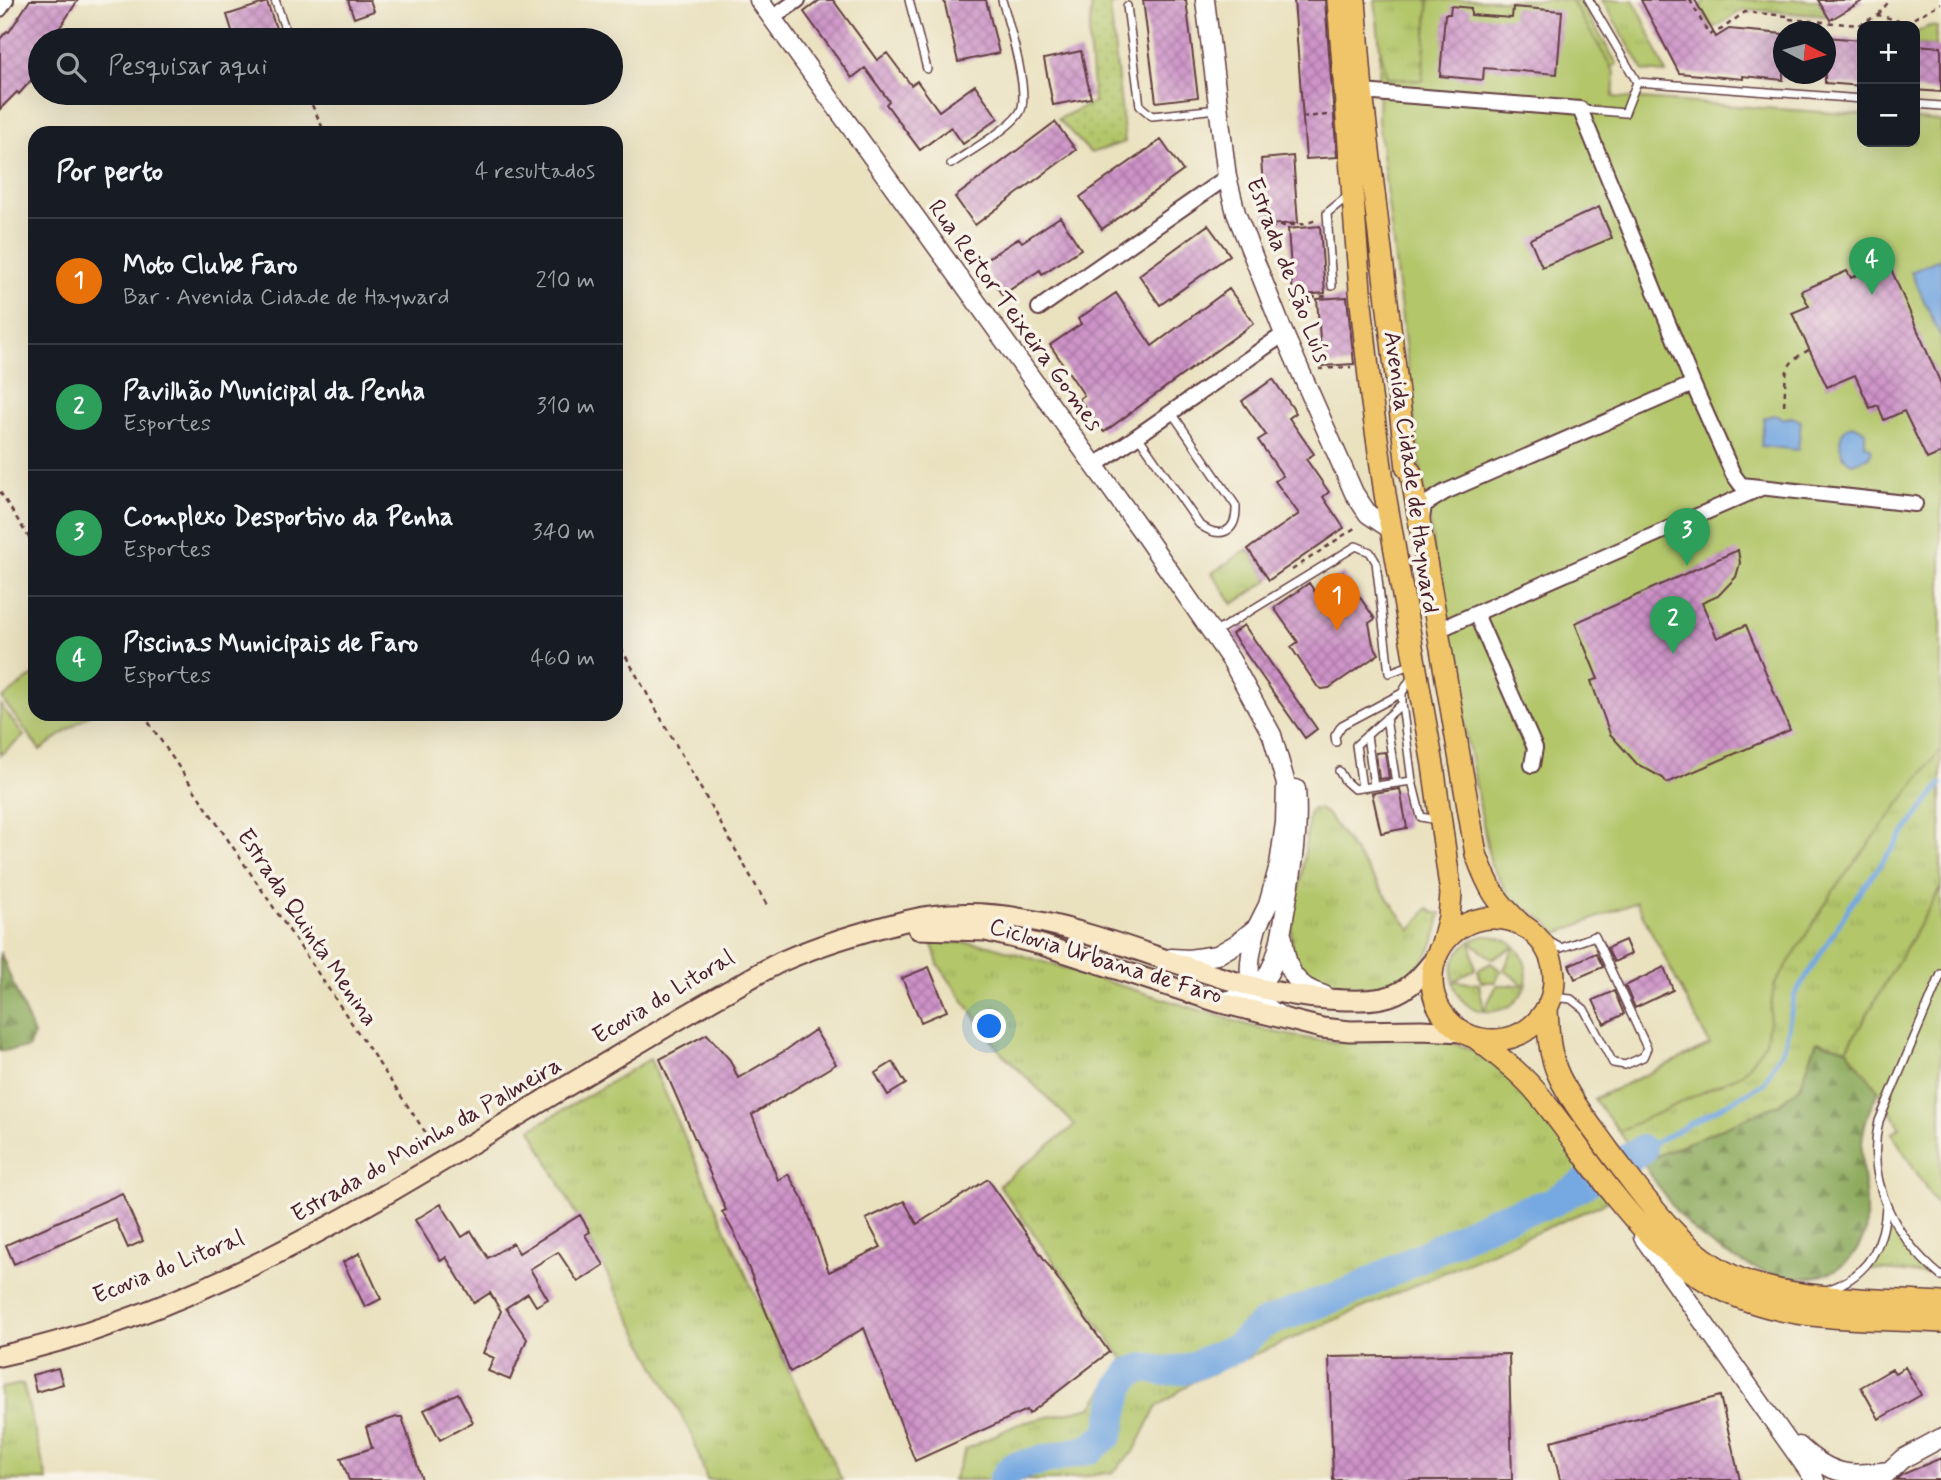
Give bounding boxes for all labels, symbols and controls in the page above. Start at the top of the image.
north arrow [1773,21,1836,84]
map controls [1857,21,1920,147]
button: + [1857,21,1920,84]
search box [28,28,623,105]
icon: search [52,48,90,86]
text: Pesquisar aqui [108,50,267,84]
button: − [1857,84,1920,147]
text: Por perto [56,152,163,191]
text: 4 resultados [475,157,595,187]
street label: Estrada de São Luís [1238,173,1337,368]
street label: Rua Reitor Teixeira Gomes [920,194,1110,438]
pin: 4 [1849,237,1895,295]
text: Moto Clube Faro [123,249,298,283]
text: 1 [74,266,84,296]
text: 210 m [535,266,595,296]
text: Bar · Avenida Cidade de Hayward [123,283,449,313]
street label: Avenida Cidade de Hayward [1375,329,1446,615]
text: Pavilhão Municipal da Penha [123,375,425,409]
text: 2 [73,392,85,422]
text: 310 m [536,392,595,422]
text: Esportes [123,409,211,439]
text: Complexo Desportivo da Penha [123,501,453,535]
pin: 3 [1664,508,1710,566]
text: 3 [74,518,84,548]
text: 340 m [532,518,595,548]
text: Esportes [123,535,211,565]
pin: 1 [1314,573,1360,631]
pin: 2 [1650,596,1696,654]
text: Piscinas Municipais de Faro [123,627,418,661]
text: 4 [72,644,86,674]
text: 460 m [531,644,595,674]
text: Esportes [123,661,211,691]
street label: Estrada Quinta Menina [229,823,384,1033]
street label: Ciclovia Urbana de Faro [985,911,1226,1012]
street label: Ecovia do Litoral [587,943,741,1052]
your location [972,1009,1006,1043]
street label: Estrada do Moinho da Palmeira [286,1050,567,1230]
street label: Ecovia do Litoral [88,1223,249,1312]

